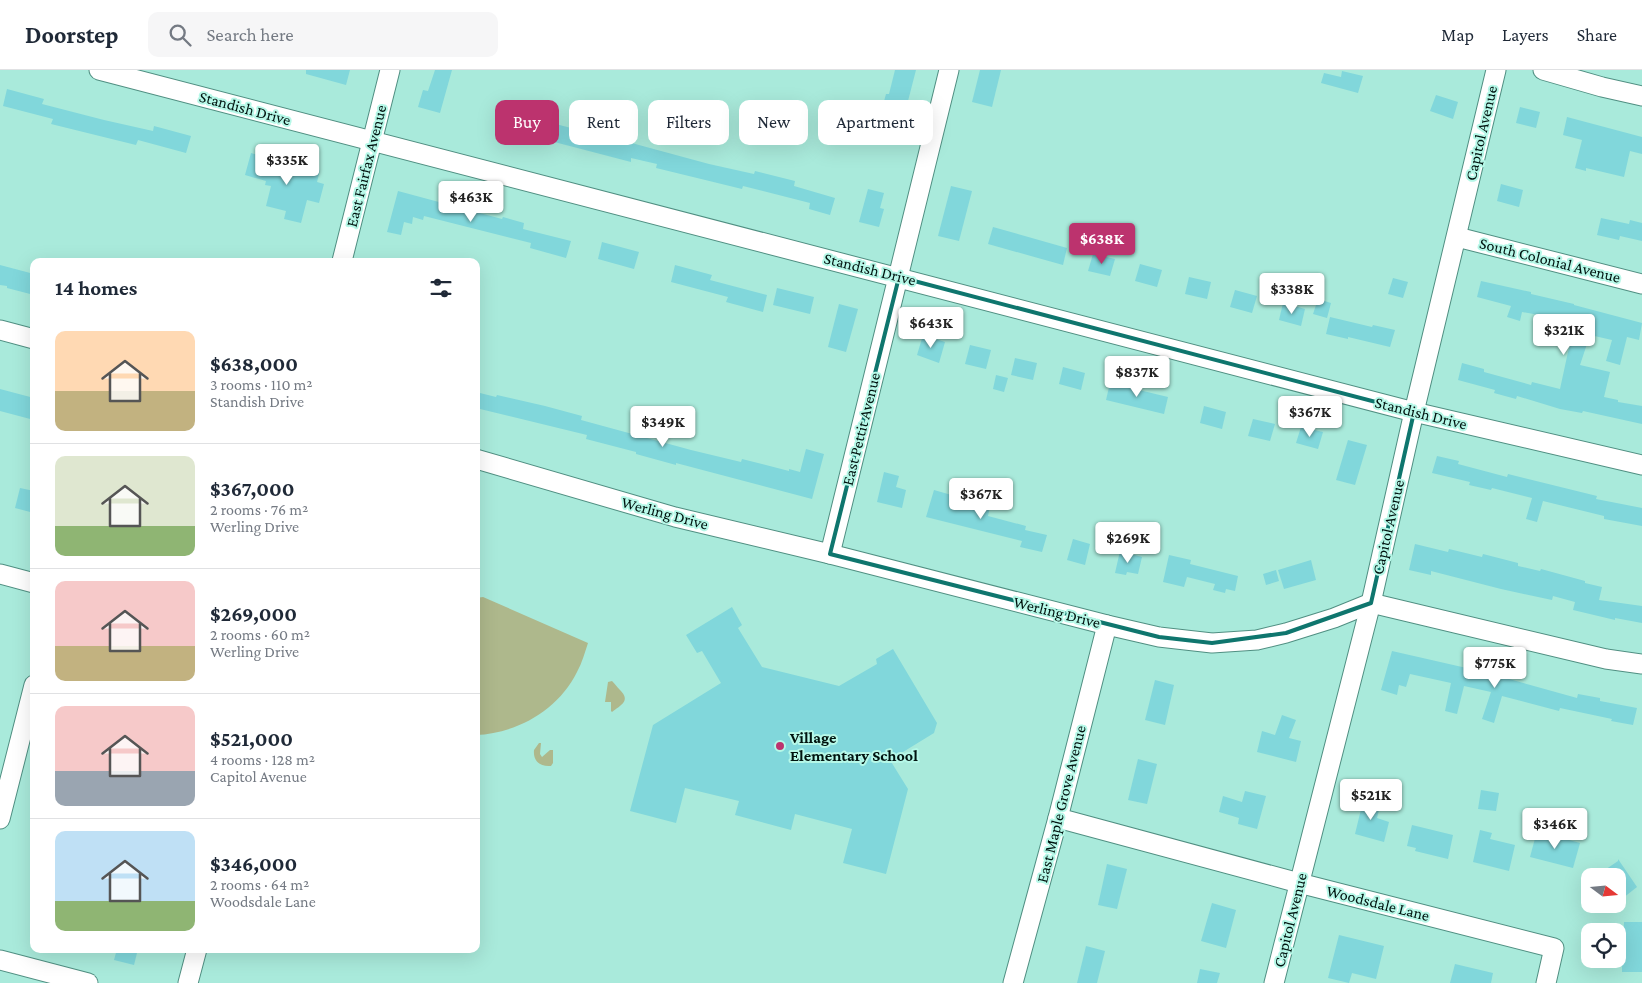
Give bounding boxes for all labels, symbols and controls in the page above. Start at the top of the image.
search box [148,12,498,57]
text: Doorstep [25,21,118,48]
icon: search [166,21,194,49]
text: Search here [206,24,294,45]
text: Map [1441,25,1474,45]
text: Layers [1502,25,1549,45]
text: Share [1577,25,1617,45]
street label: Capitol Avenue [1462,84,1501,182]
street label: Standish Drive [197,88,293,128]
chip: Buy [495,100,559,145]
chip: Rent [569,100,638,145]
chip: Filters [648,100,729,145]
chip: New [739,100,808,145]
chip: Apartment [818,100,933,145]
street label: East Fairfax Avenue [343,103,389,229]
pin: $335K [252,144,322,186]
text: $335K [266,151,308,168]
pin: $463K [436,180,506,223]
text: $463K [449,188,493,205]
pin: $638K [1067,222,1137,265]
text: $638K [1080,230,1124,247]
street label: South Colonial Avenue [1478,234,1622,286]
street label: Standish Drive [822,249,918,289]
pin: $338K [1257,272,1327,315]
icon: filters [427,274,455,302]
text: 14 homes [55,276,137,300]
text: $338K [1270,280,1314,297]
pin: $643K [896,306,966,349]
text: $643K [909,314,953,331]
pin: $321K [1529,314,1599,356]
text: $321K [1544,321,1584,338]
icon: home [95,351,155,411]
text: $638,000 [210,352,298,376]
pin: $837K [1102,356,1172,398]
text: $837K [1116,363,1158,380]
street label: East Pettit Avenue [839,371,883,487]
text: 3 rooms · 110 m² [210,376,313,393]
text: Standish Drive [210,393,304,410]
street label: Standish Drive [1373,393,1469,433]
pin: $367K [1275,396,1345,438]
text: $367K [1289,403,1331,420]
pin: $349K [628,406,698,448]
text: $349K [641,413,685,430]
icon: home [95,476,155,536]
text: $367,000 [210,477,295,501]
pin: $367K [946,478,1016,520]
street label: Capitol Avenue [1369,478,1408,576]
text: $367K [960,485,1002,502]
street label: Werling Drive [619,493,710,534]
text: 2 rooms · 76 m² [210,501,308,518]
text: Werling Drive [210,518,299,535]
pin: $269K [1093,522,1163,564]
text: $269K [1106,529,1150,546]
street label: Werling Drive [1011,593,1102,632]
icon: home [95,601,155,661]
text: $269,000 [210,602,297,626]
text: 2 rooms · 60 m² [210,626,310,643]
text: Werling Drive [210,643,299,660]
pin: $775K [1460,646,1530,689]
text: $775K [1474,654,1516,671]
street label: East Maple Grove Avenue [1033,723,1090,885]
icon: home [95,726,155,786]
text: $521,000 [210,727,293,751]
place label: Village Elementary School [789,729,918,764]
marker: Village Elementary School [774,740,786,752]
text: 4 rooms · 128 m² [210,751,315,768]
text: Capitol Avenue [210,768,307,785]
pin: $521K [1336,778,1406,821]
text: $521K [1351,786,1391,803]
pin: $346K [1520,808,1590,850]
text: $346K [1533,815,1577,832]
icon: home [95,851,155,911]
text: $346,000 [210,852,297,876]
north arrow [1581,868,1626,912]
map controls [1581,868,1626,968]
street label: Capitol Avenue [1270,871,1311,969]
text: 2 rooms · 64 m² [210,876,309,893]
street label: Woodsdale Lane [1325,882,1431,924]
text: Woodsdale Lane [210,893,316,910]
button: locate [1581,923,1626,968]

